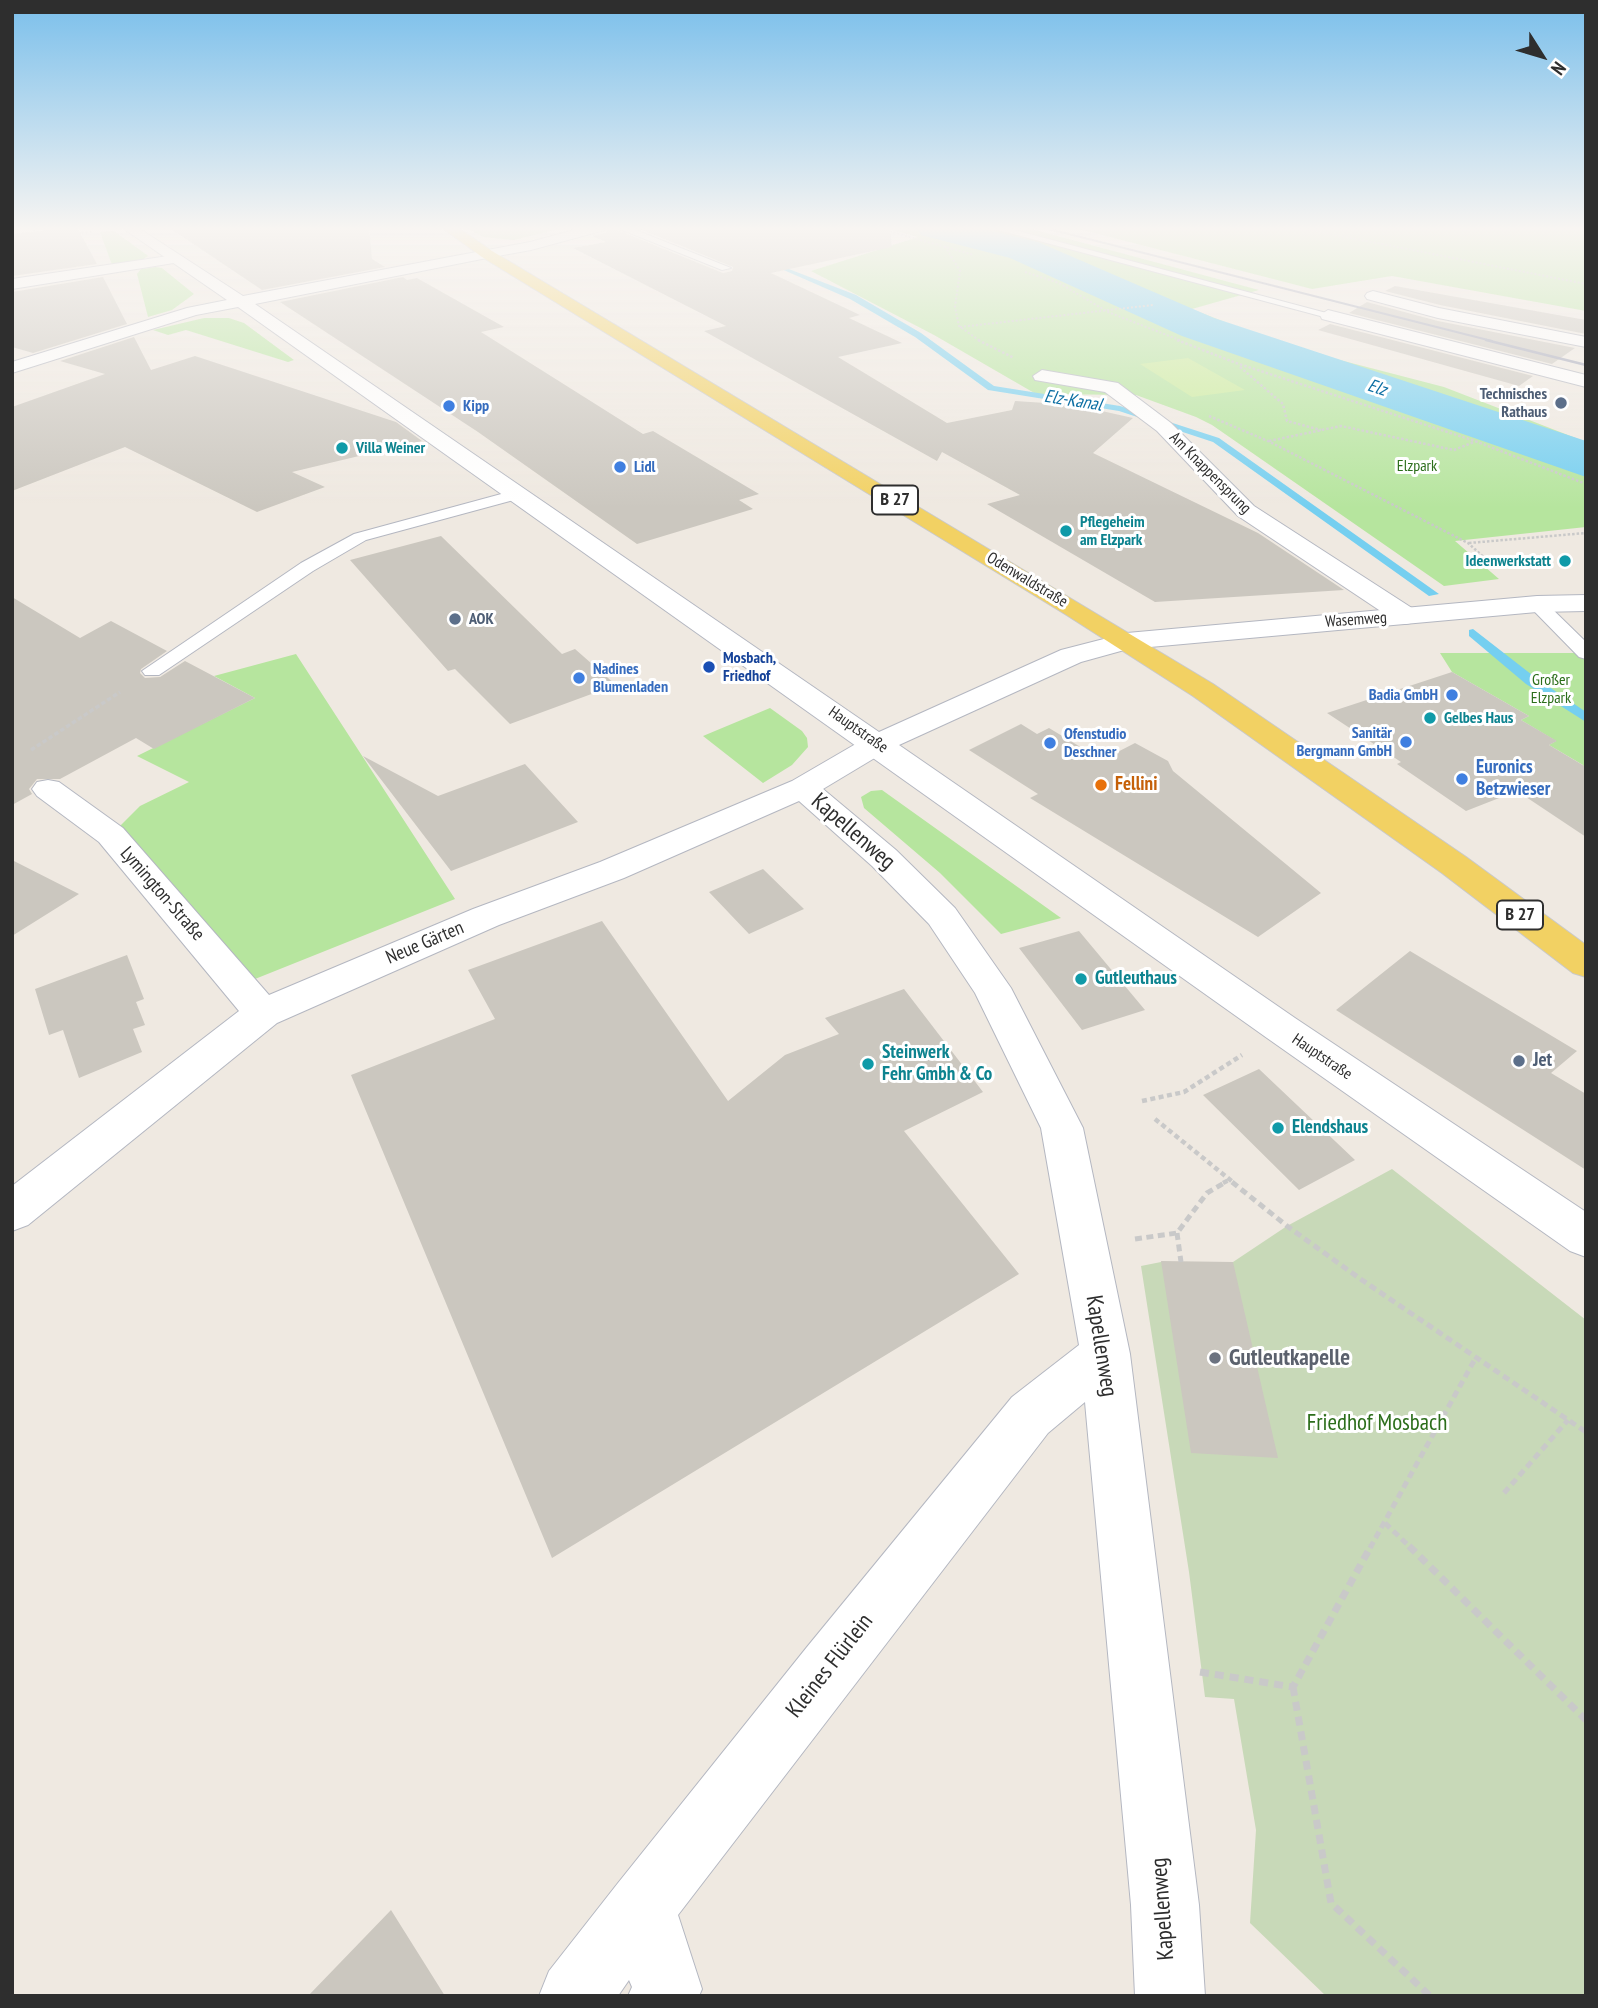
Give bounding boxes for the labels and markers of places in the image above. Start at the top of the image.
place label: Technisches Rathaus [1480,384,1547,422]
marker: Technisches Rathaus [1553,395,1569,411]
place label: Kipp [463,396,489,416]
marker: Kipp [441,398,457,414]
place label: Villa Weiner [356,438,425,458]
marker: Villa Weiner [334,440,350,456]
place label: Lidl [634,457,655,477]
marker: Lidl [612,459,628,475]
place label: Pflegeheim am Elzpark [1080,512,1145,550]
marker: Pflegeheim am Elzpark [1058,523,1074,539]
place label: Ideenwerkstatt [1466,551,1551,571]
marker: Ideenwerkstatt [1557,553,1573,569]
place label: AOK [469,609,494,629]
marker: AOK [447,611,463,627]
place label: Mosbach, Friedhof [723,648,776,686]
place label: Nadines Blumenladen [593,659,668,697]
marker: Mosbach, Friedhof [701,659,717,675]
marker: Nadines Blumenladen [571,670,587,686]
place label: Badia GmbH [1369,685,1438,705]
marker: Badia GmbH [1444,687,1460,703]
place label: Gelbes Haus [1444,708,1513,728]
marker: Gelbes Haus [1422,710,1438,726]
place label: Sanitär Bergmann GmbH [1296,723,1392,761]
place label: Ofenstudio Deschner [1064,724,1126,762]
marker: Sanitär Bergmann GmbH [1398,734,1414,750]
marker: Ofenstudio Deschner [1042,735,1058,751]
place label: Euronics Betzwieser [1476,757,1550,801]
marker: Euronics Betzwieser [1454,771,1470,787]
place label: Fellini [1115,774,1157,796]
marker: Fellini [1093,777,1109,793]
place label: Gutleuthaus [1095,968,1177,990]
marker: Gutleuthaus [1073,971,1089,987]
place label: Steinwerk Fehr Gmbh & Co [882,1042,992,1086]
place label: Jet [1533,1050,1552,1072]
marker: Jet [1511,1053,1527,1069]
marker: Steinwerk Fehr Gmbh & Co [860,1056,876,1072]
place label: Elendshaus [1292,1117,1368,1139]
marker: Elendshaus [1270,1120,1286,1136]
place label: Gutleutkapelle [1229,1344,1350,1372]
marker: Gutleutkapelle [1207,1350,1223,1366]

